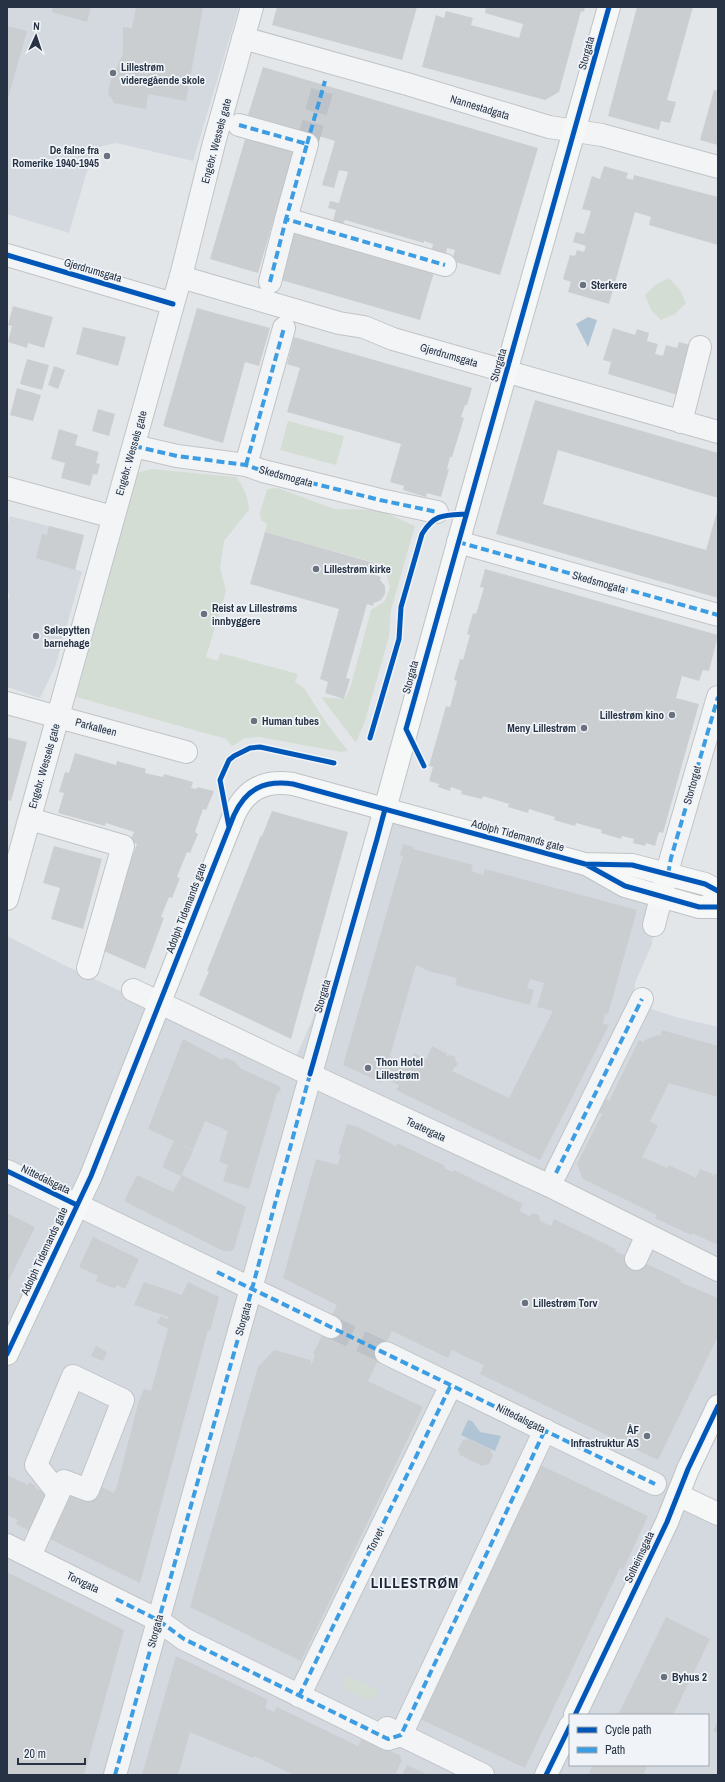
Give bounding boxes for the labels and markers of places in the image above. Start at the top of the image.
place label: Lillestrøm videregående skole [121,60,205,87]
marker: Lillestrøm videregående skole [108,68,118,78]
place label: De falne fra Romerike 1940-1945 [12,143,99,170]
marker: De falne fra Romerike 1940-1945 [102,151,112,161]
place label: Sterkere [591,278,627,292]
marker: Sterkere [578,280,588,290]
place label: Lillestrøm kirke [324,562,391,576]
marker: Lillestrøm kirke [311,564,321,574]
place label: Reist av Lillestrøms innbyggere [212,601,297,628]
marker: Reist av Lillestrøms innbyggere [199,609,209,619]
place label: Sølepytten barnehage [44,623,90,650]
marker: Sølepytten barnehage [31,631,41,641]
place label: Lillestrøm kino [600,708,664,722]
marker: Lillestrøm kino [667,710,677,720]
place label: Human tubes [262,714,319,728]
marker: Human tubes [249,716,259,726]
place label: Meny Lillestrøm [507,721,576,735]
marker: Meny Lillestrøm [579,723,589,733]
place label: Thon Hotel Lillestrøm [376,1055,423,1082]
marker: Thon Hotel Lillestrøm [363,1063,373,1073]
place label: Lillestrøm Torv [533,1296,598,1310]
marker: Lillestrøm Torv [520,1298,530,1308]
place label: ÅF Infrastruktur AS [571,1423,639,1450]
marker: ÅF Infrastruktur AS [642,1431,652,1441]
place label: Byhus 2 [672,1670,707,1684]
marker: Byhus 2 [659,1672,669,1682]

